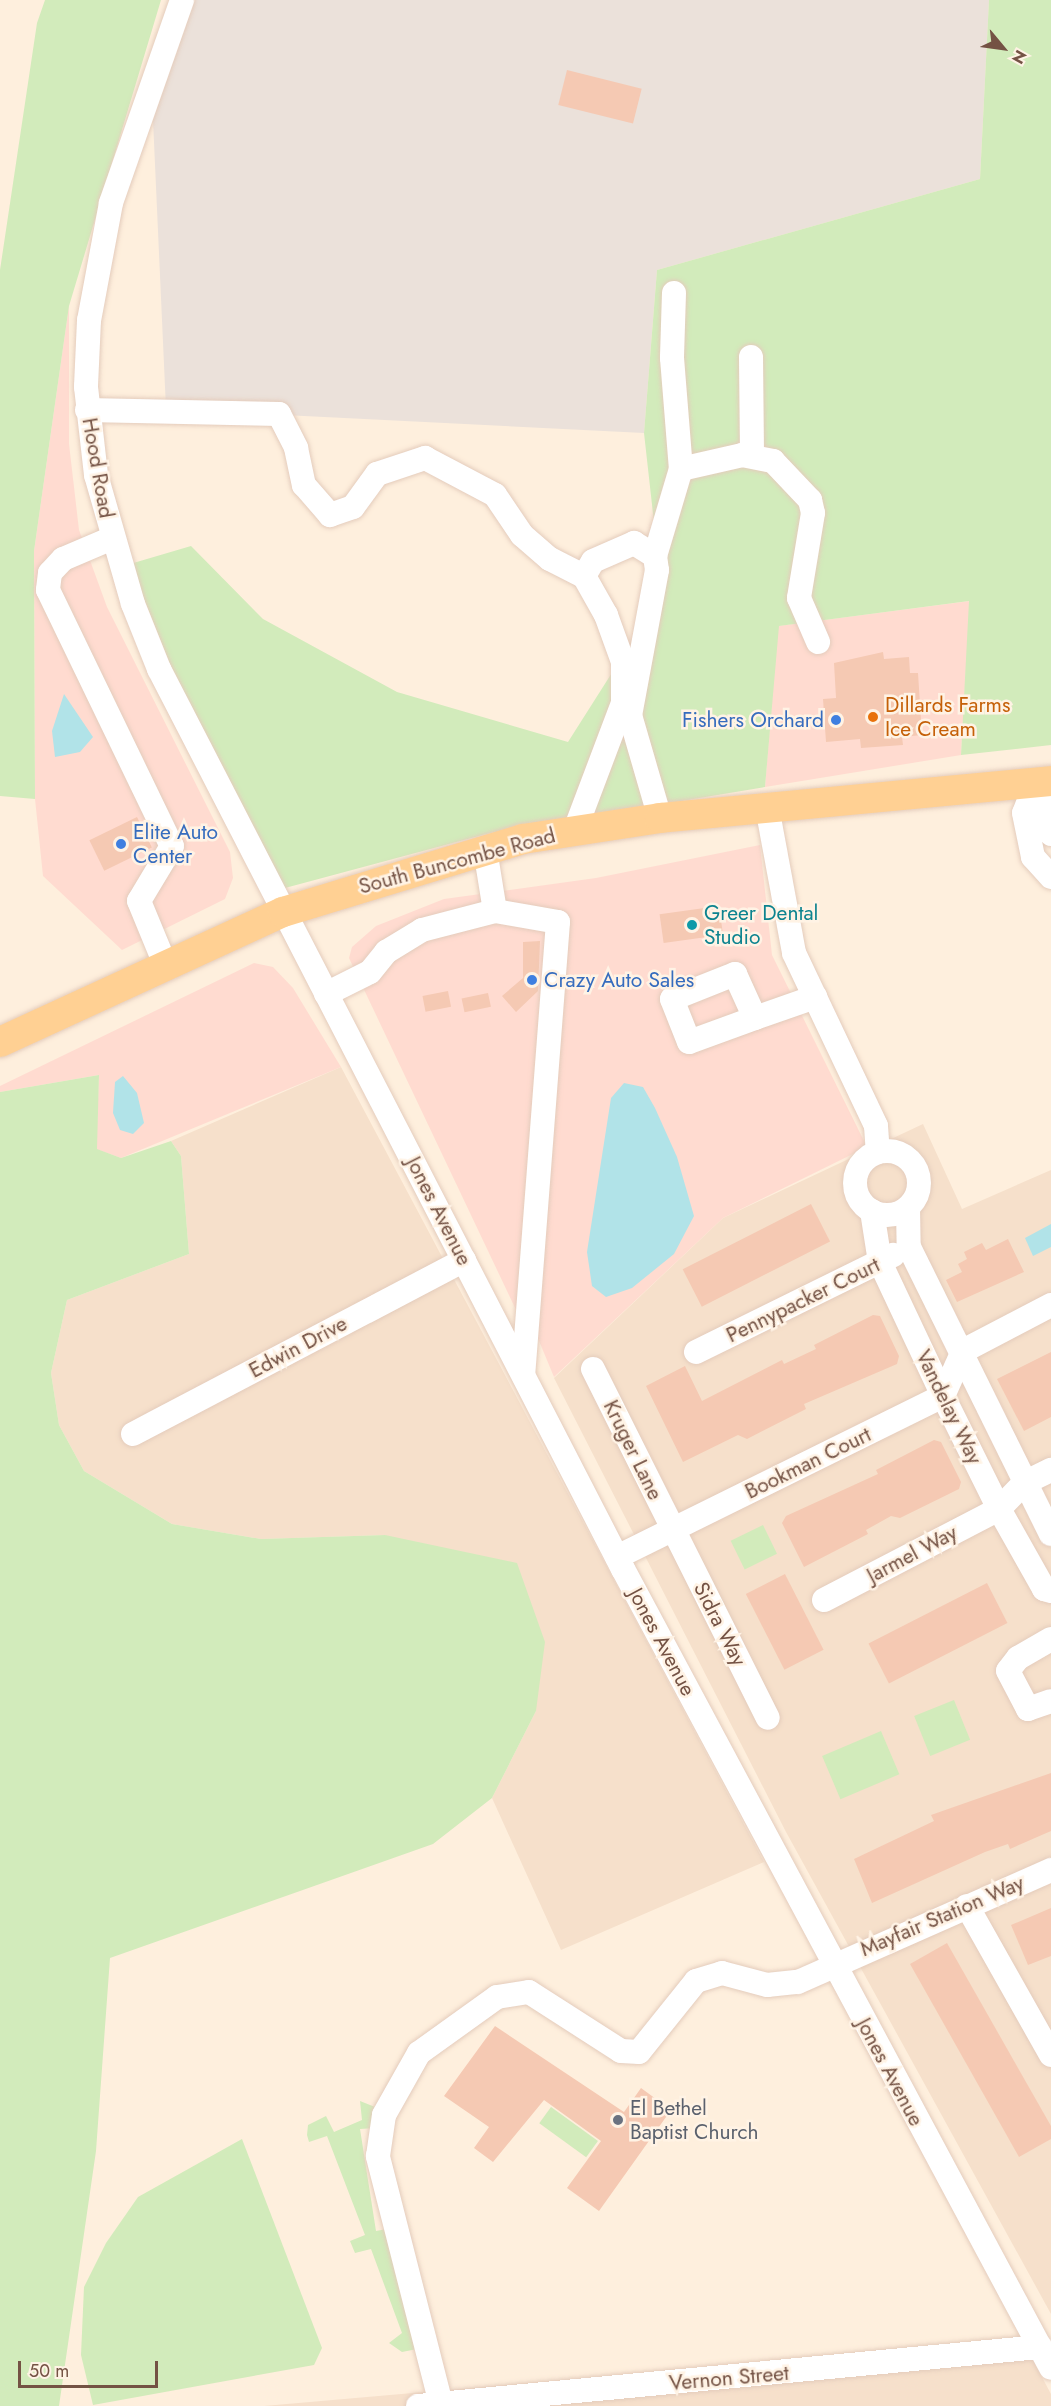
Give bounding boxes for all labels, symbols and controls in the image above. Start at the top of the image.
north arrow [973,18,1033,78]
text: N [1006,46,1032,68]
street label: Hood Road [77,416,119,520]
place label: Dillards Farms Ice Cream [885,692,1010,742]
place label: Fishers Orchard [682,707,824,733]
marker: Dillards Farms Ice Cream [866,710,880,724]
marker: Fishers Orchard [829,713,843,727]
place label: Elite Auto Center [133,819,218,869]
street label: South Buncombe Road [356,823,558,899]
marker: Elite Auto Center [114,837,128,851]
place label: Greer Dental Studio [704,900,818,950]
marker: Greer Dental Studio [685,918,699,932]
place label: Crazy Auto Sales [544,967,694,993]
marker: Crazy Auto Sales [525,973,539,987]
street label: Jones Avenue [401,1152,477,1270]
street label: Pennypacker Court [722,1252,884,1348]
street label: Edwin Drive [245,1311,351,1383]
street label: Vandelay Way [911,1346,987,1468]
street label: Kruger Lane [598,1396,668,1504]
street label: Bookman Court [741,1422,875,1504]
street label: Jarmel Way [863,1520,961,1588]
street label: Sidra Way [688,1578,752,1670]
street label: Jones Avenue [623,1584,701,1700]
street label: Mayfair Station Way [856,1870,1028,1962]
street label: Jones Avenue [851,2014,929,2130]
place label: El Bethel Baptist Church [630,2095,758,2145]
marker: El Bethel Baptist Church [611,2113,625,2127]
scale bar [21,2349,160,2387]
text: 50 m [29,2358,69,2384]
street label: Vernon Street [668,2360,790,2396]

